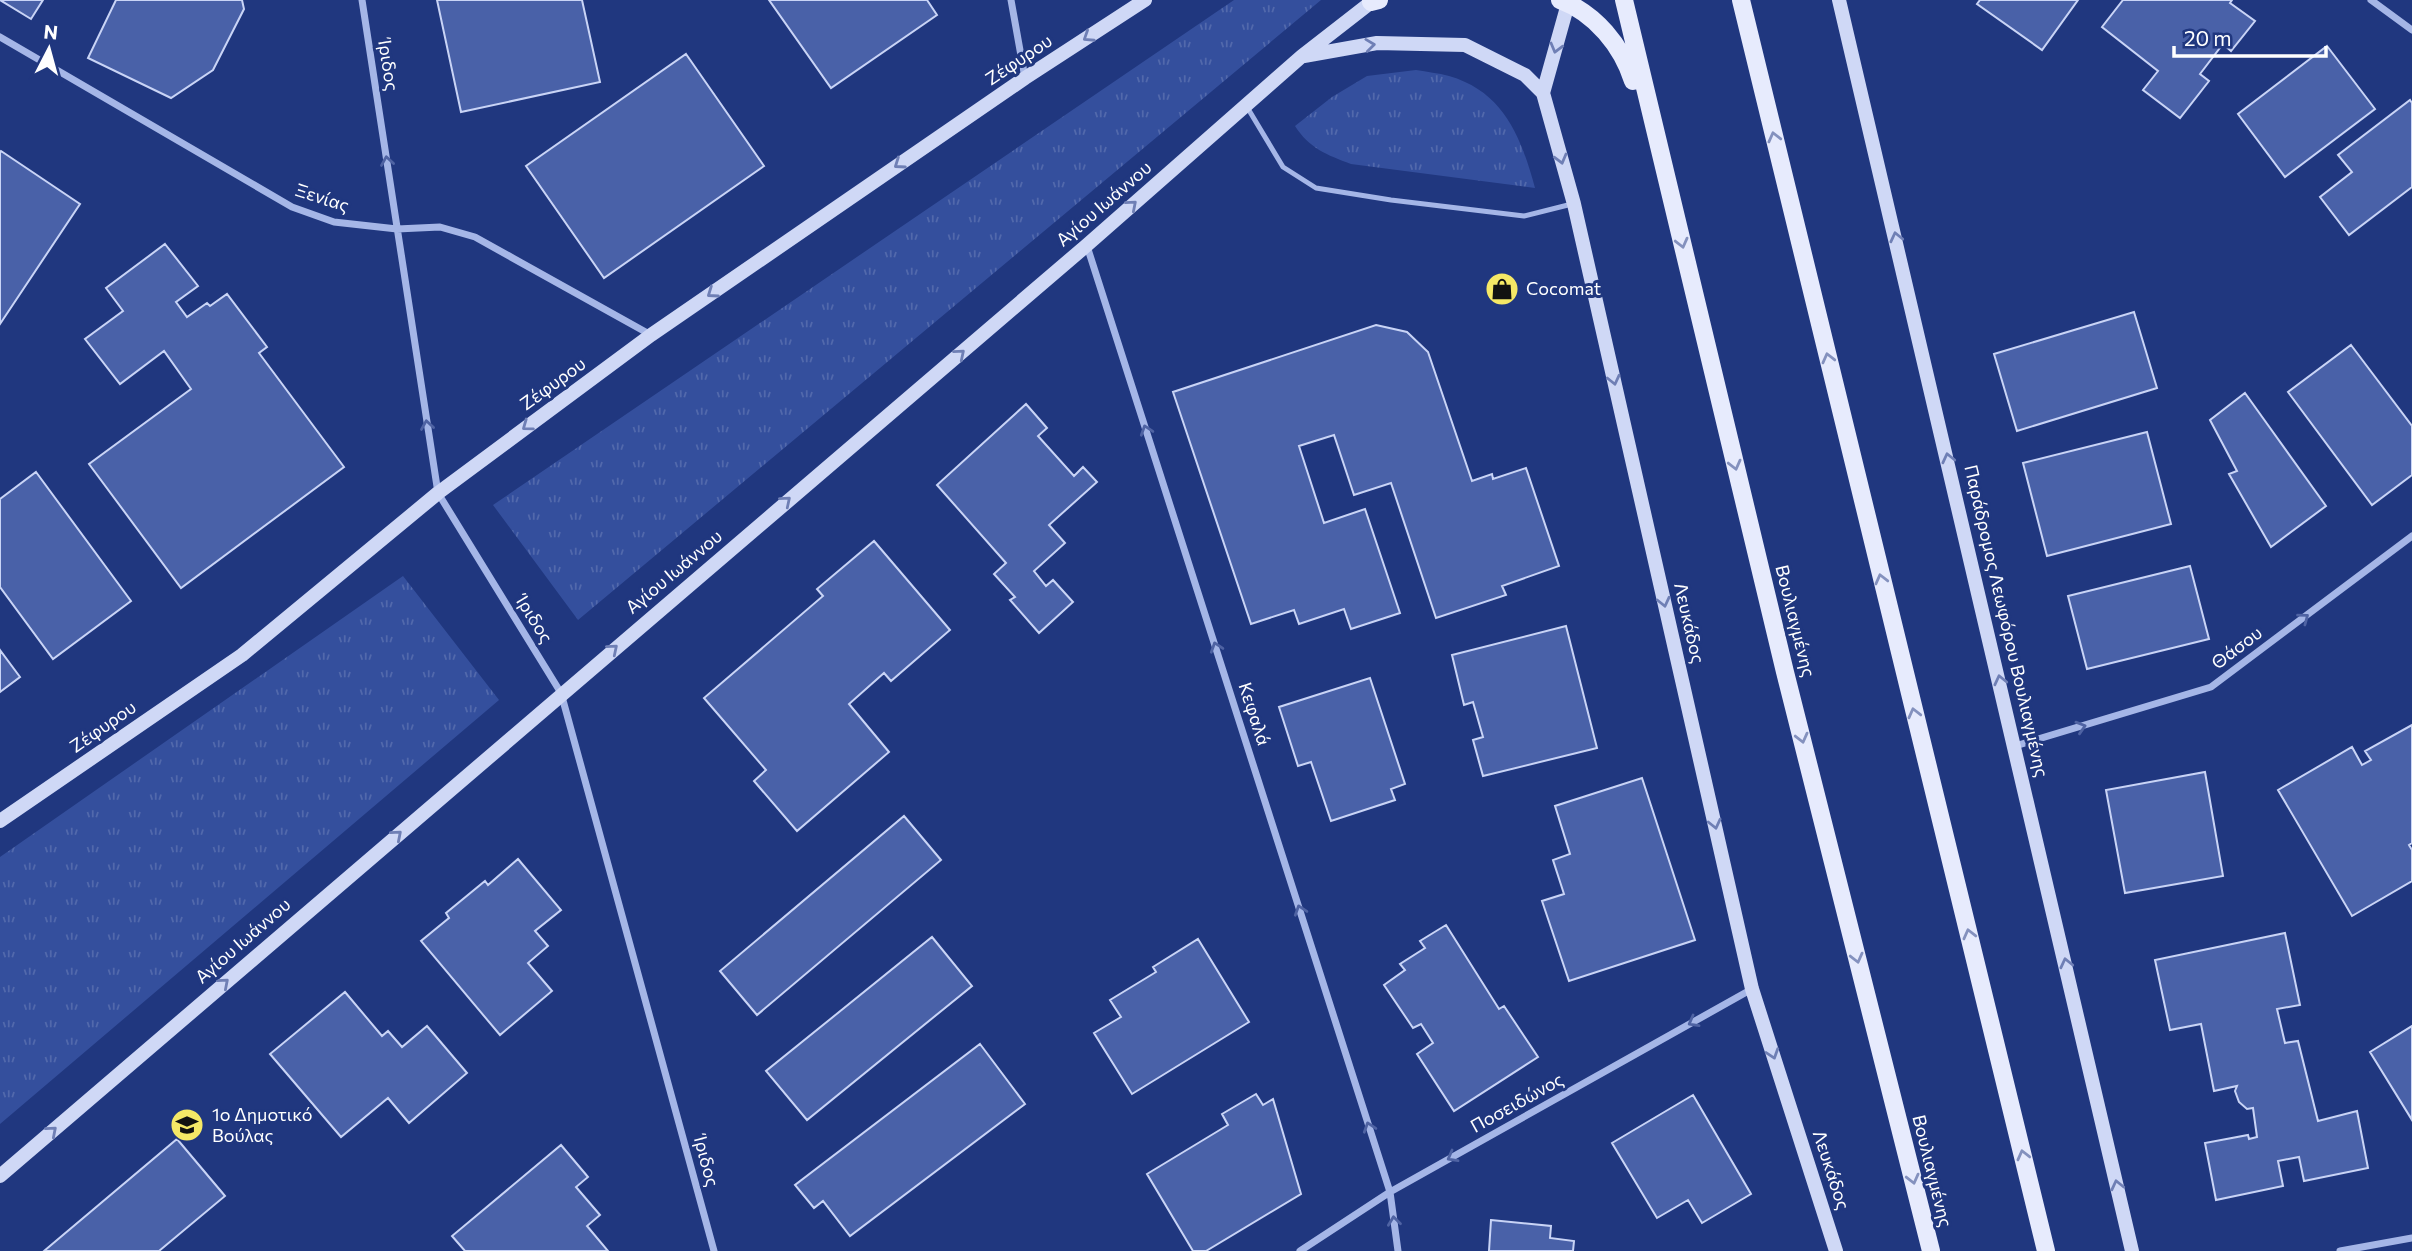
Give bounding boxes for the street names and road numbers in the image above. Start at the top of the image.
street label: Ζέφυρου [981,29,1056,89]
street label: Ίριδος [374,35,404,93]
street label: Αγίου Ιωάννου [1051,156,1155,251]
street label: Ξενίας [293,178,352,216]
street label: Ζέφυρου [515,352,589,414]
street label: Παράδρομος Λεωφόρου Βουλιαγμένης [1960,462,2054,779]
street label: Αγίου Ιωάννου [621,525,726,618]
street label: Βουλιαγμένης [1771,562,1821,679]
street label: Λευκάδος [1670,580,1710,665]
street label: Ίριδος [511,589,558,647]
street label: Θάσου [2207,621,2266,673]
street label: Κεφαλά [1234,679,1275,748]
street label: Ζέφυρου [65,695,140,757]
street label: Αγίου Ιωάννου [190,893,294,988]
street label: Ποσειδώνος [1466,1068,1567,1137]
street label: Βουλιαγμένης [1908,1112,1958,1229]
street label: Λευκάδος [1809,1127,1855,1212]
street label: Ίριδος [689,1131,724,1189]

